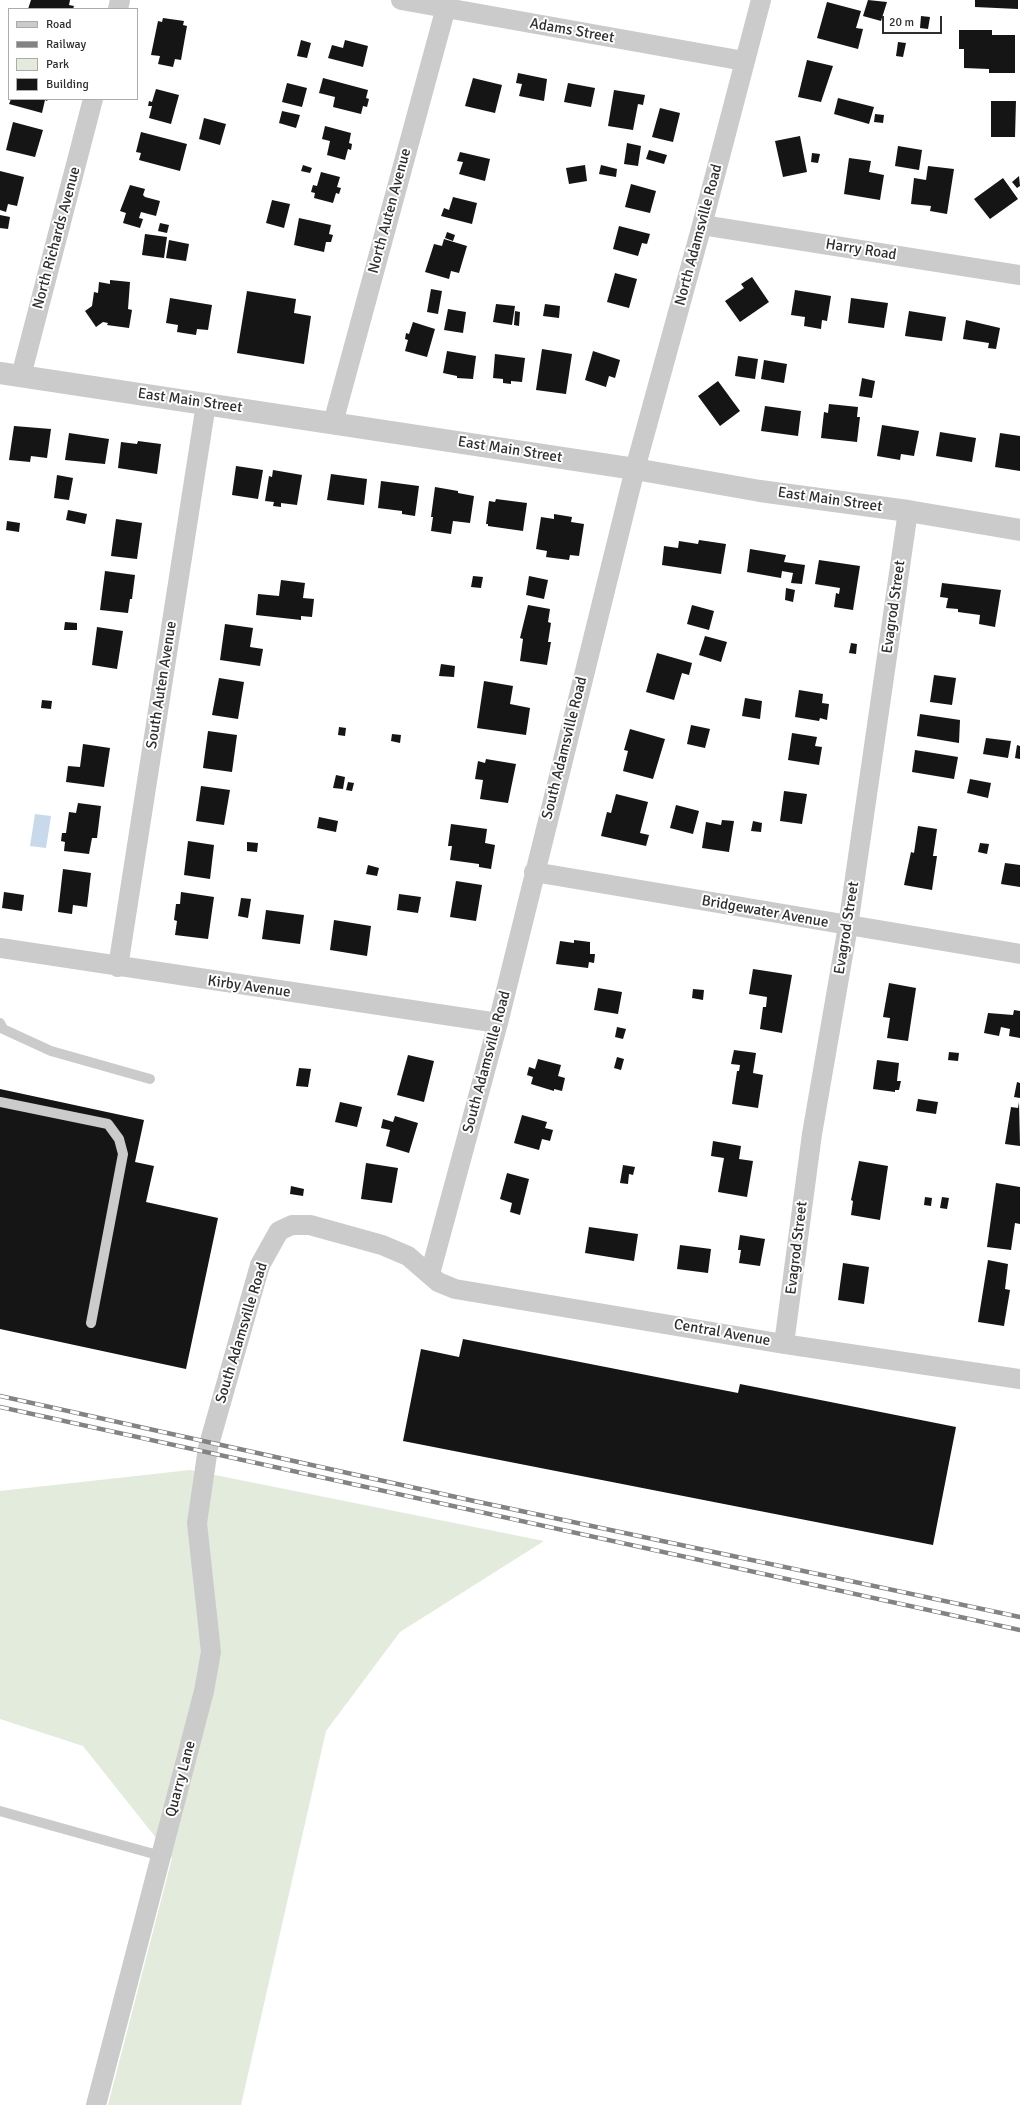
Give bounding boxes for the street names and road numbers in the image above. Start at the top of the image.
street label: Adams Street [528,15,616,47]
street label: North Auten Avenue [365,146,415,276]
street label: North Adamsville Road [671,162,727,308]
street label: North Richards Avenue [29,165,85,311]
street label: Harry Road [824,236,898,264]
street label: East Main Street [137,385,243,417]
street label: East Main Street [457,433,563,467]
street label: East Main Street [777,484,883,516]
street label: Evagrod Street [879,559,909,655]
street label: South Auten Avenue [143,620,181,750]
street label: South Adamsville Road [539,675,591,821]
street label: Evagrod Street [831,880,863,976]
street label: Bridgewater Avenue [700,892,830,932]
street label: Kirby Avenue [206,972,292,1002]
street label: South Adamsville Road [459,989,515,1135]
street label: Evagrod Street [782,1200,812,1296]
street label: South Adamsville Road [212,1260,272,1406]
street label: Central Avenue [672,1316,772,1350]
street label: Quarry Lane [162,1739,200,1819]

